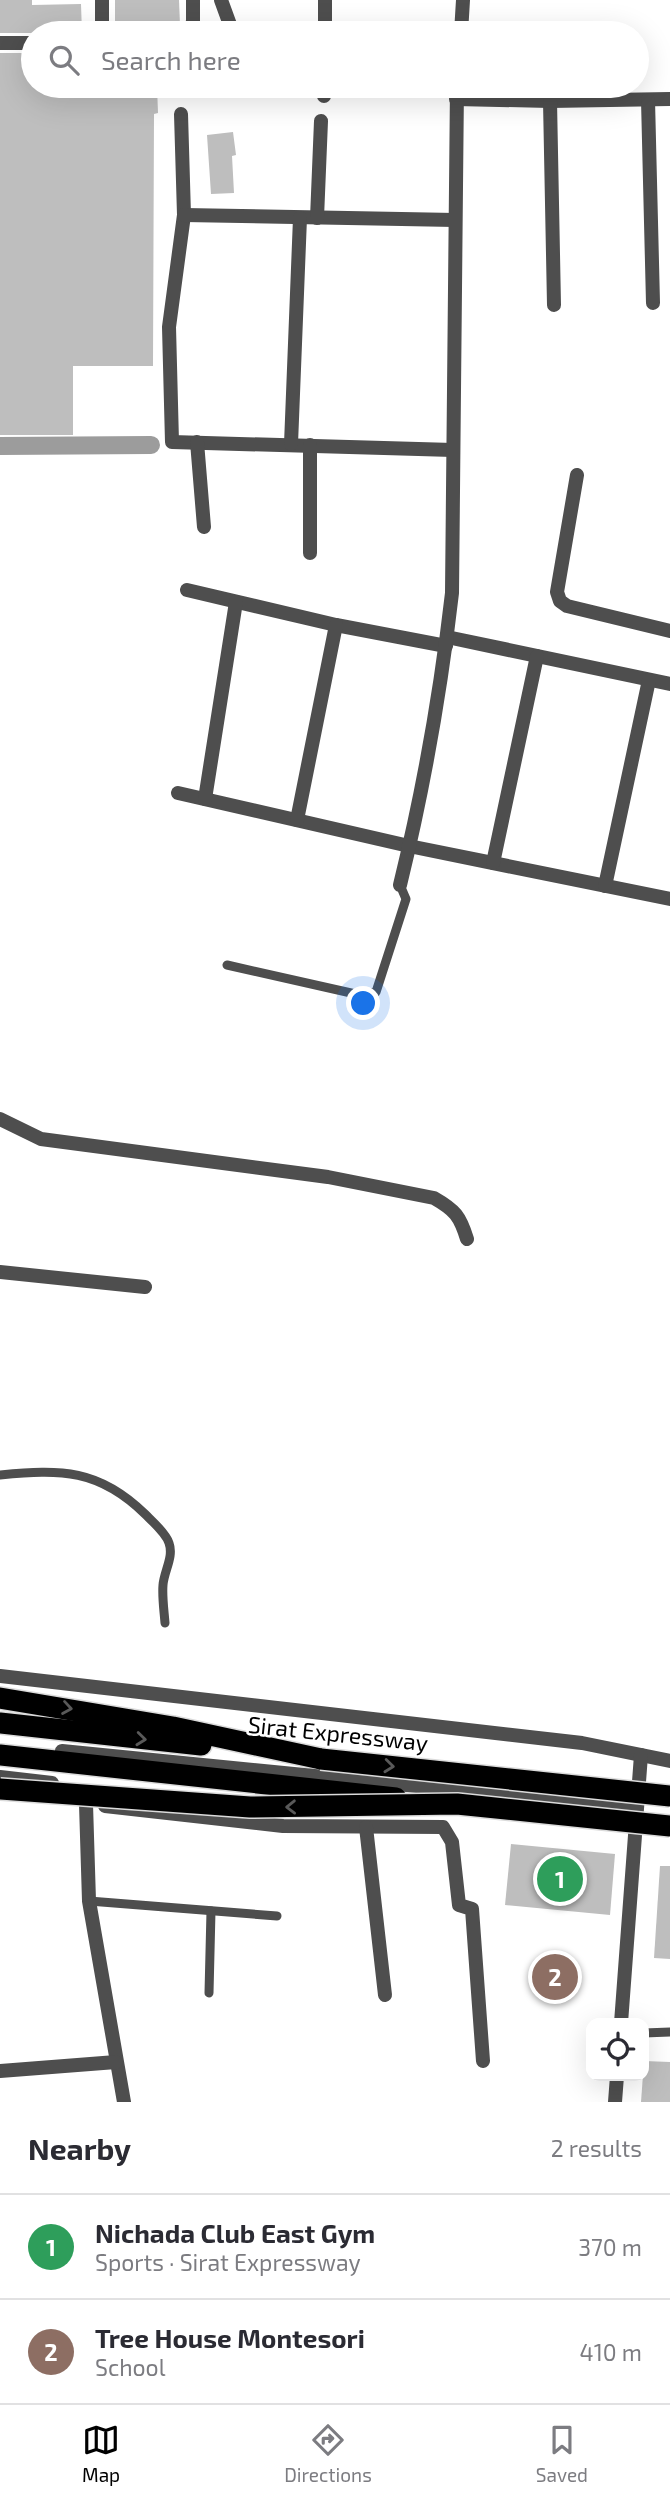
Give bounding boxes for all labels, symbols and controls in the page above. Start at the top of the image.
search box [21,21,649,98]
icon: search [45,41,83,79]
text: Search here [101,44,241,75]
your location [346,986,380,1020]
one-way arrow [62,1701,73,1716]
street label: Sirat Expressway [247,1710,430,1756]
one-way arrow [136,1731,147,1746]
one-way arrow [384,1758,395,1773]
one-way arrow [285,1799,296,1815]
pin: 1 [537,1853,583,1905]
pin: 2 [532,1951,578,2003]
map controls [586,2018,649,2081]
button: locate [586,2018,649,2081]
text: Nearby [28,2130,131,2166]
text: 2 results [551,2134,642,2162]
text: Nichada Club East Gym [95,2217,375,2248]
text: 1 [46,2233,56,2261]
text: 370 m [578,2233,642,2261]
text: Sports · Sirat Expressway [95,2248,361,2276]
text: Tree House Montesori [95,2322,365,2353]
text: 2 [44,2338,58,2366]
text: 410 m [580,2338,642,2366]
text: School [95,2353,165,2381]
tab: Map [82,2421,120,2486]
tab: Directions [284,2421,372,2486]
tab: Saved [536,2421,588,2486]

